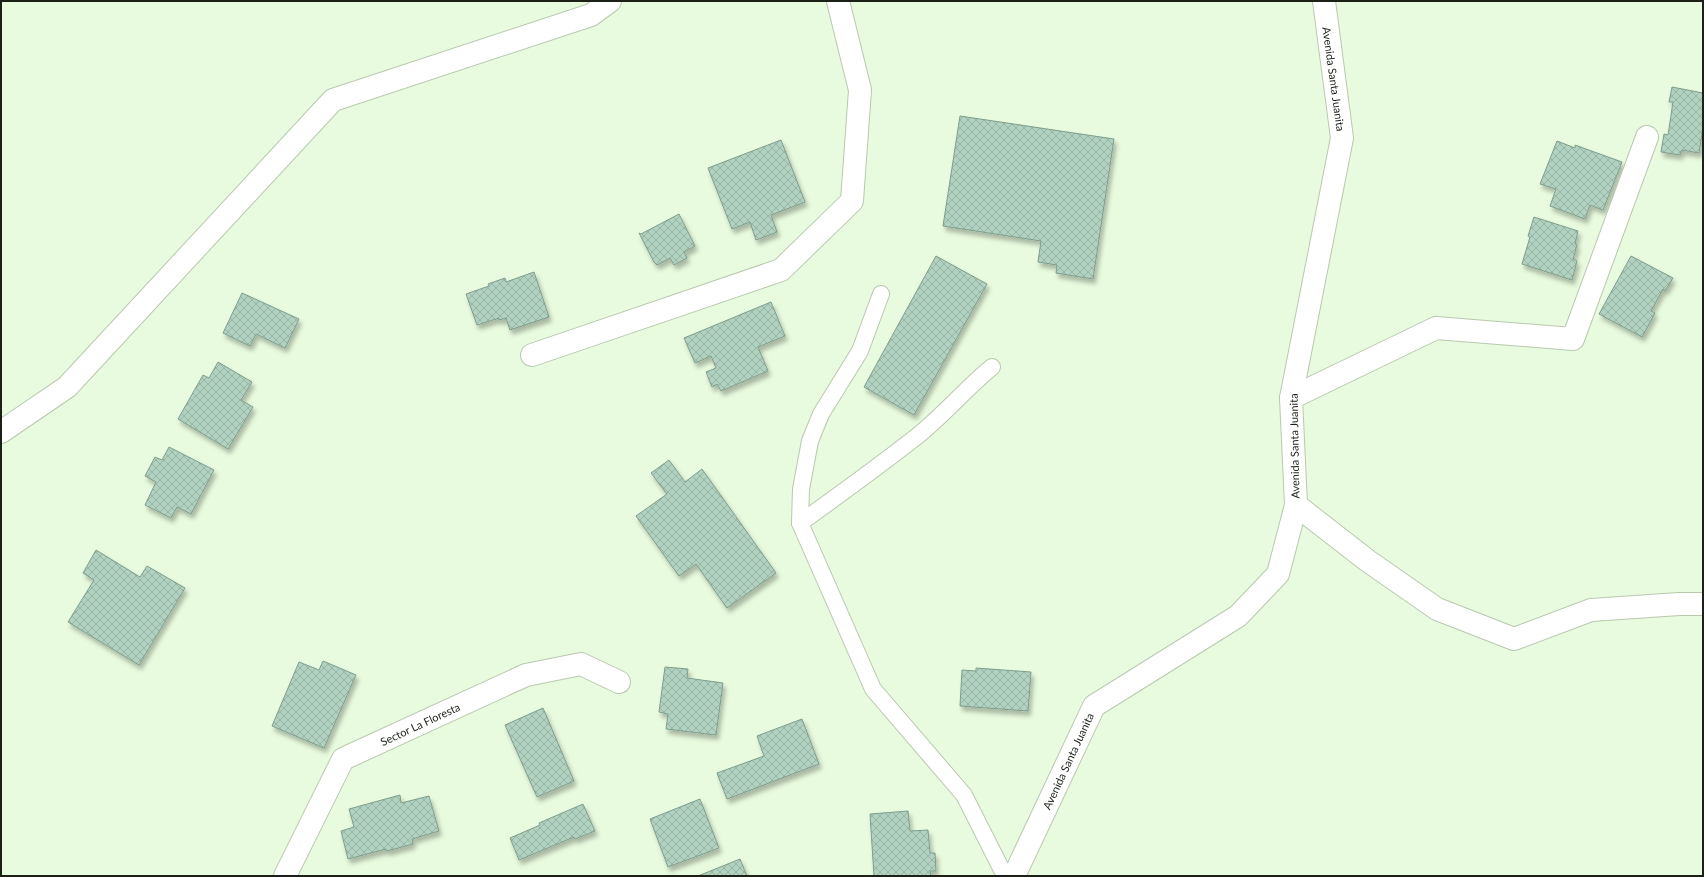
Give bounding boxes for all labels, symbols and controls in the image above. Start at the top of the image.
street label: Avenida Santa Juanita [1320,26,1348,132]
street label: Avenida Santa Juanita [1287,393,1301,499]
street label: Sector La Floresta [378,700,462,748]
street label: Avenida Santa Juanita [1040,711,1096,811]

